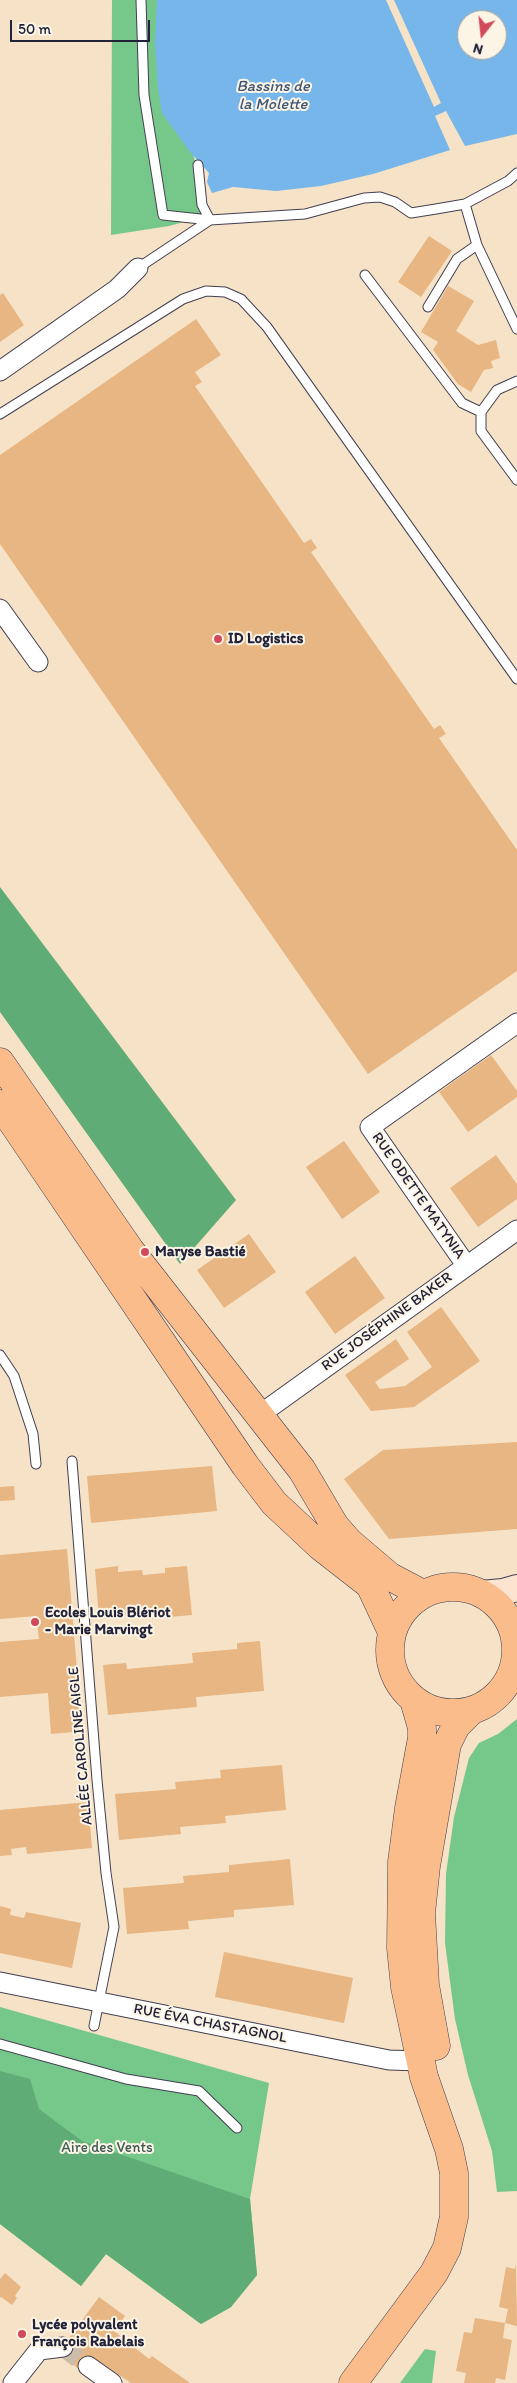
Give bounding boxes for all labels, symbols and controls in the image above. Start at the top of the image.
scale bar [12,10,152,42]
north arrow [457,10,507,60]
text: 50 m [18,20,51,38]
text: N [471,39,485,58]
water label: Bassins de la Molette [236,77,310,115]
place label: ID Logistics [228,630,304,648]
marker: ID Logistics [212,633,224,645]
street label: RUE ODETTE MATYNIA [368,1129,468,1263]
place label: Maryse Bastié [155,1243,246,1261]
marker: Maryse Bastié [139,1246,151,1258]
street label: RUE JOSÉPHINE BAKER [318,1269,456,1375]
place label: Ecoles Louis Blériot - Marie Marvingt [45,1604,171,1639]
marker: Ecoles Louis Blériot - Marie Marvingt [29,1616,41,1628]
street label: ALLÉE CAROLINE AIGLE [65,1666,97,1826]
street label: RUE ÉVA CHASTAGNOL [132,2000,288,2048]
park label: Aire des Vents [61,2139,153,2157]
place label: Lycée polyvalent François Rabelais [32,2316,144,2351]
marker: Lycée polyvalent François Rabelais [16,2328,28,2340]

